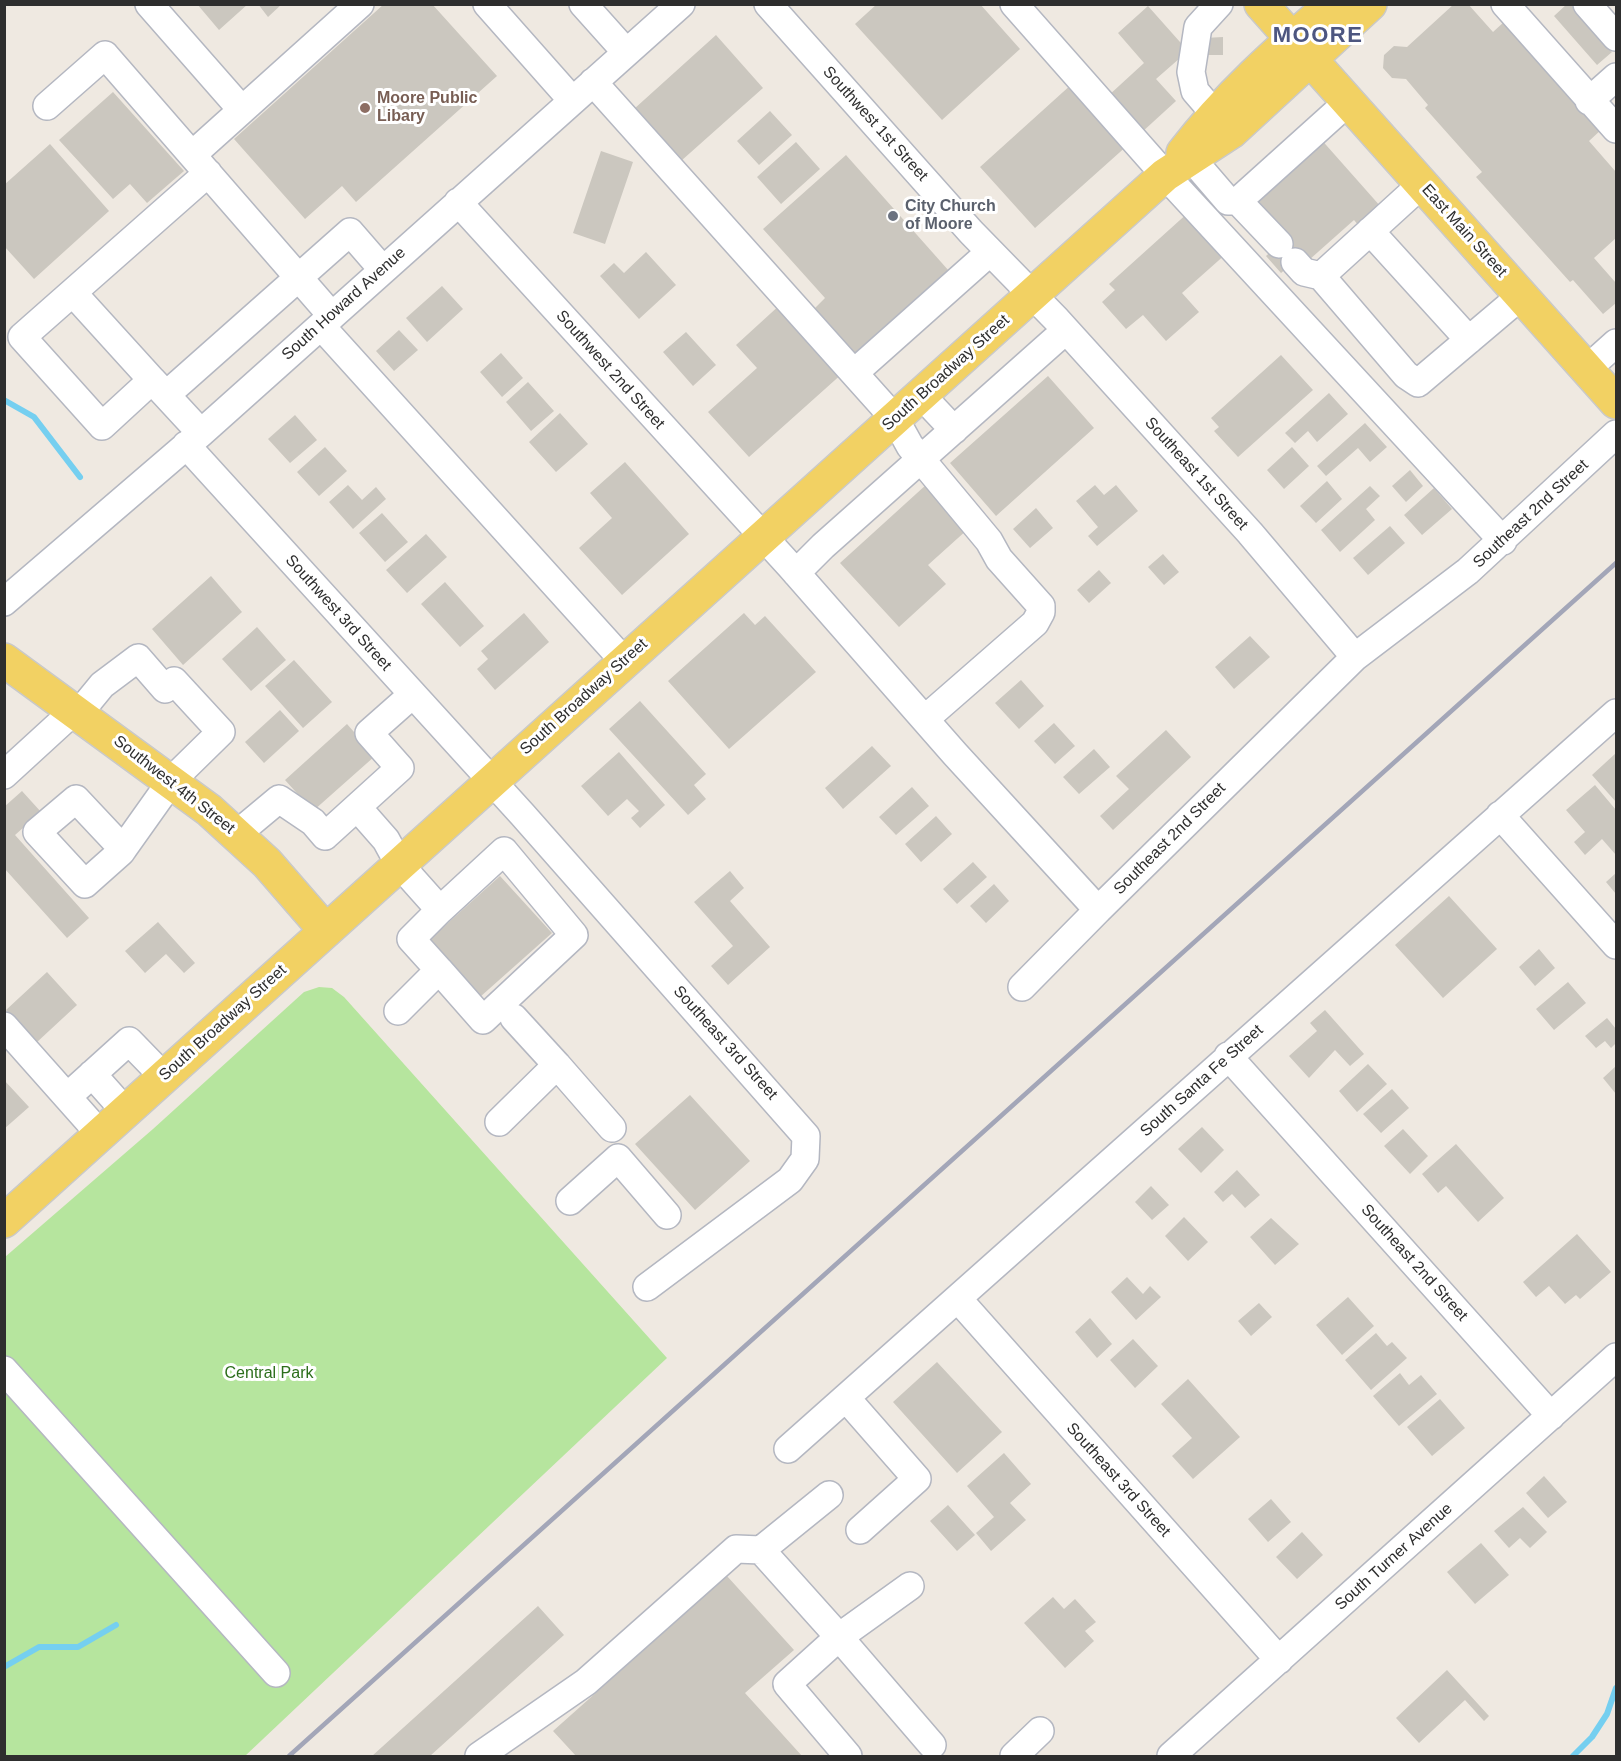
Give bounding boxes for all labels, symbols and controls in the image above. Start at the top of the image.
district label: MOORE [1273,23,1363,49]
street label: Southwest 1st Street [818,63,932,185]
place label: Moore Public Libary [377,89,477,127]
marker: Moore Public Libary [358,101,372,115]
street label: East Main Street [1417,181,1511,281]
place label: City Church of Moore [905,197,996,235]
marker: City Church of Moore [886,209,900,223]
street label: South Howard Avenue [278,243,410,365]
street label: Southwest 2nd Street [552,307,668,433]
street label: South Broadway Street [878,311,1014,435]
street label: Southeast 1st Street [1140,414,1252,534]
street label: Southeast 2nd Street [1469,456,1593,572]
street label: Southwest 3rd Street [281,551,395,675]
street label: South Broadway Street [516,635,652,759]
street label: Southwest 4th Street [110,732,238,838]
street label: Southeast 2nd Street [1110,779,1230,899]
street label: South Broadway Street [155,961,291,1085]
street label: Southeast 3rd Street [669,982,781,1104]
street label: South Santa Fe Street [1137,1021,1267,1141]
street label: Southeast 2nd Street [1357,1201,1471,1325]
park label: Central Park [225,1364,313,1384]
street label: Southeast 3rd Street [1062,1419,1174,1541]
street label: South Turner Avenue [1331,1499,1457,1615]

